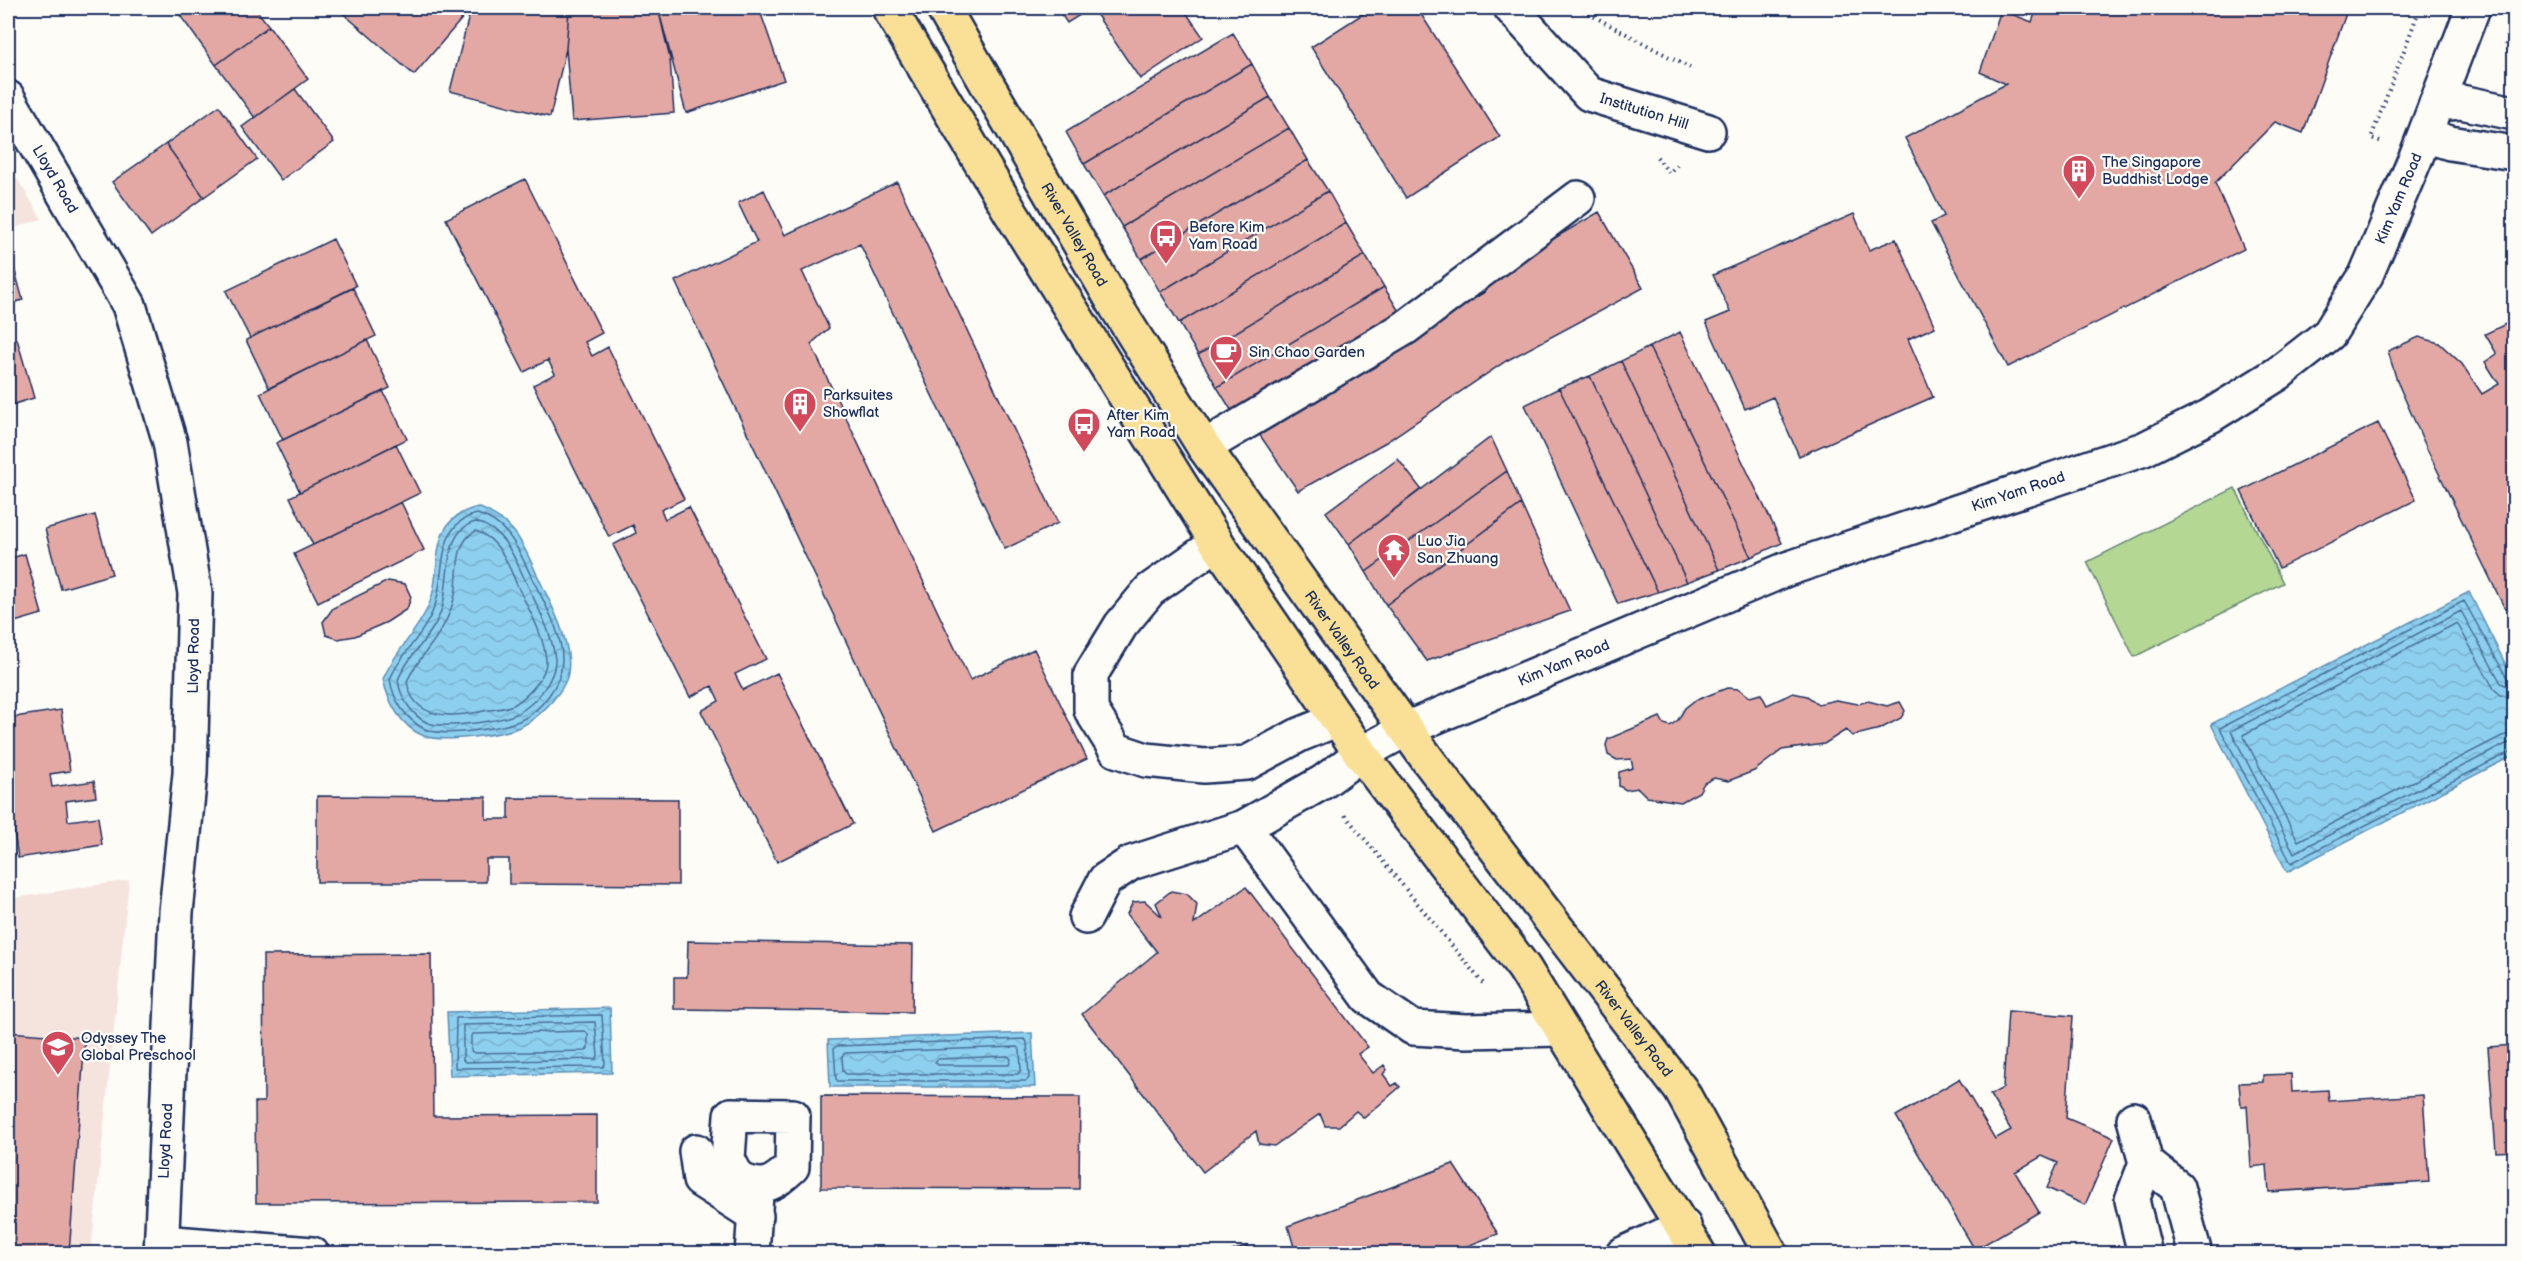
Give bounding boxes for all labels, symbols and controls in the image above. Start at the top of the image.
street label: Institution Hill [1598,88,1691,134]
street label: Lloyd Road [28,142,83,217]
street label: Kim Yam Road [2371,150,2426,247]
building icon: The Singapore Buddhist Lodge [2061,153,2097,200]
place label: The Singapore Buddhist Lodge [2102,153,2209,189]
street label: River Valley Road [1037,179,1112,290]
bus stop icon: Before Kim Yam Road [1148,218,1184,265]
place label: Before Kim Yam Road [1188,218,1264,254]
cafe icon: Sin Chao Garden [1208,334,1244,381]
place label: Sin Chao Garden [1249,343,1365,362]
building icon: Parksuites Showflat [782,386,818,433]
place label: Parksuites Showflat [823,386,893,422]
bus stop icon: After Kim Yam Road [1066,406,1102,453]
place label: After Kim Yam Road [1106,406,1176,442]
street label: Kim Yam Road [1969,467,2067,516]
temple icon: Luo Jia San Zhuang [1376,532,1412,579]
place label: Luo Jia San Zhuang [1417,532,1498,568]
street label: River Valley Road [1300,587,1384,693]
street label: Lloyd Road [184,618,204,694]
street label: Kim Yam Road [1515,635,1612,690]
street label: River Valley Road [1591,976,1677,1081]
school or university icon: Odyssey The Global Preschool [40,1029,76,1076]
place label: Odyssey The Global Preschool [81,1029,196,1065]
street label: Lloyd Road [155,1103,177,1179]

